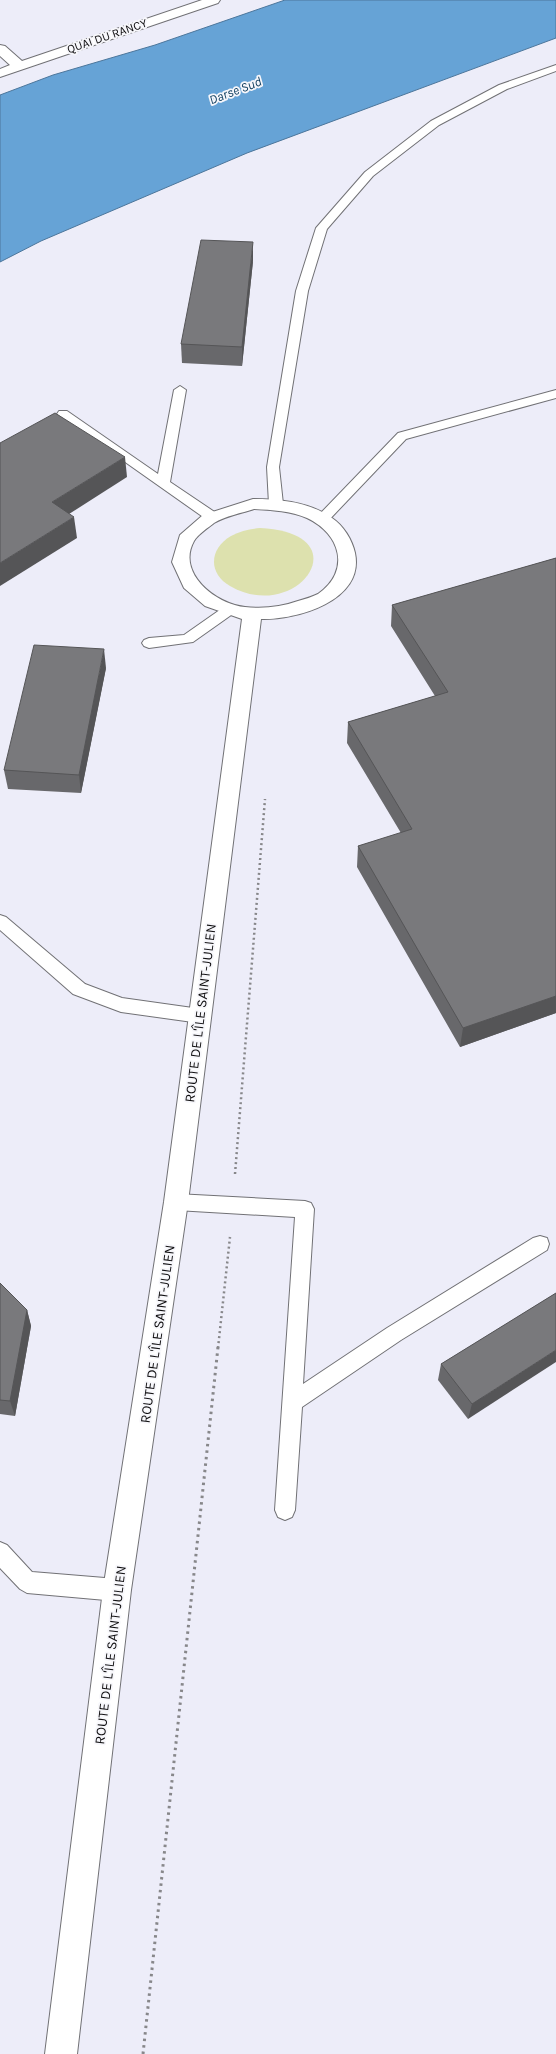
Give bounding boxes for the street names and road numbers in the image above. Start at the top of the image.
street label: QUAI DU RANCY [65,16,149,56]
street label: ROUTE DE L'ÎLE SAINT-JULIEN [181,923,220,1103]
street label: ROUTE DE L'ÎLE SAINT-JULIEN [137,1244,178,1424]
street label: ROUTE DE L'ÎLE SAINT-JULIEN [91,1565,130,1745]

